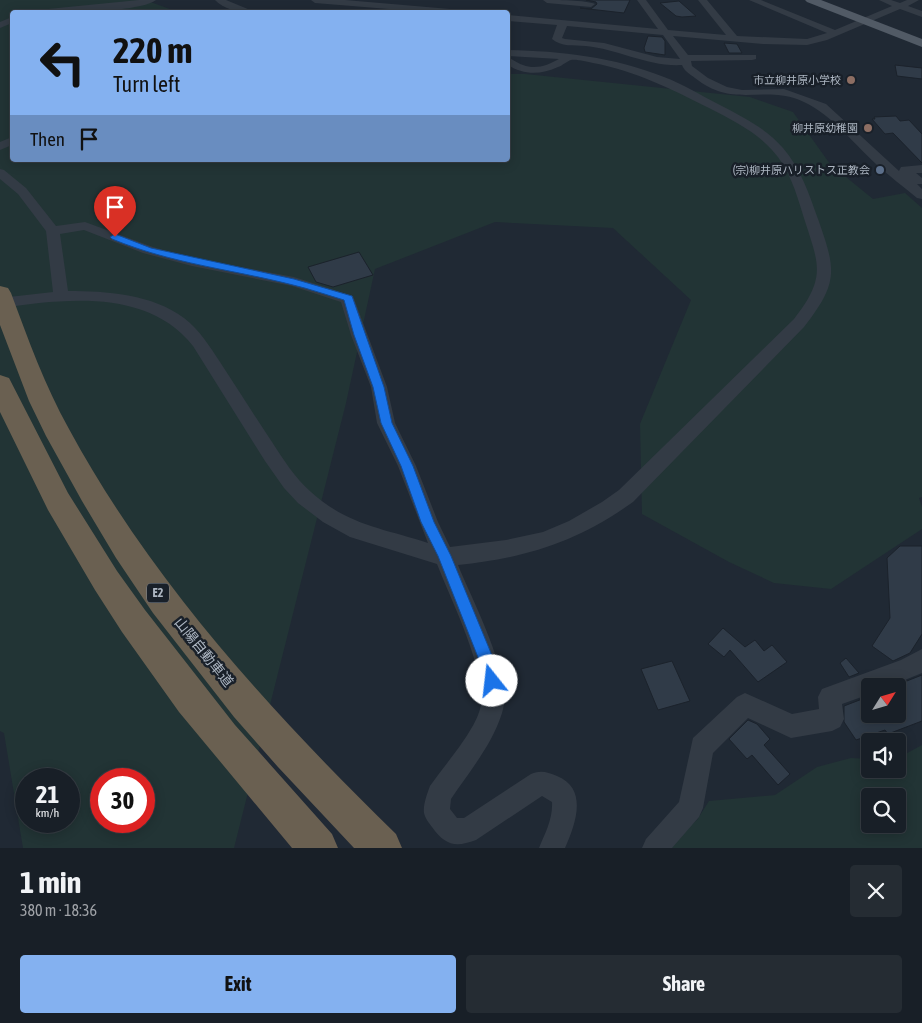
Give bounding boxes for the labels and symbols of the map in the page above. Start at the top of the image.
place label: 市立柳井原小学校 [753,74,841,86]
marker: 市立柳井原小学校 [845,74,857,86]
place label: 柳井原幼稚園 [792,122,858,134]
marker: 柳井原幼稚園 [862,122,874,134]
place label: (宗)柳井原ハリストス正教会 [733,164,870,176]
marker: (宗)柳井原ハリストス正教会 [874,164,886,176]
pin [94,186,136,237]
road number: E2 [147,584,169,602]
street label: 山陽自動車道 [171,614,237,690]
position arrow [465,654,517,706]
north arrow [861,678,906,722]
speed limit sign: 30 [90,768,155,833]

